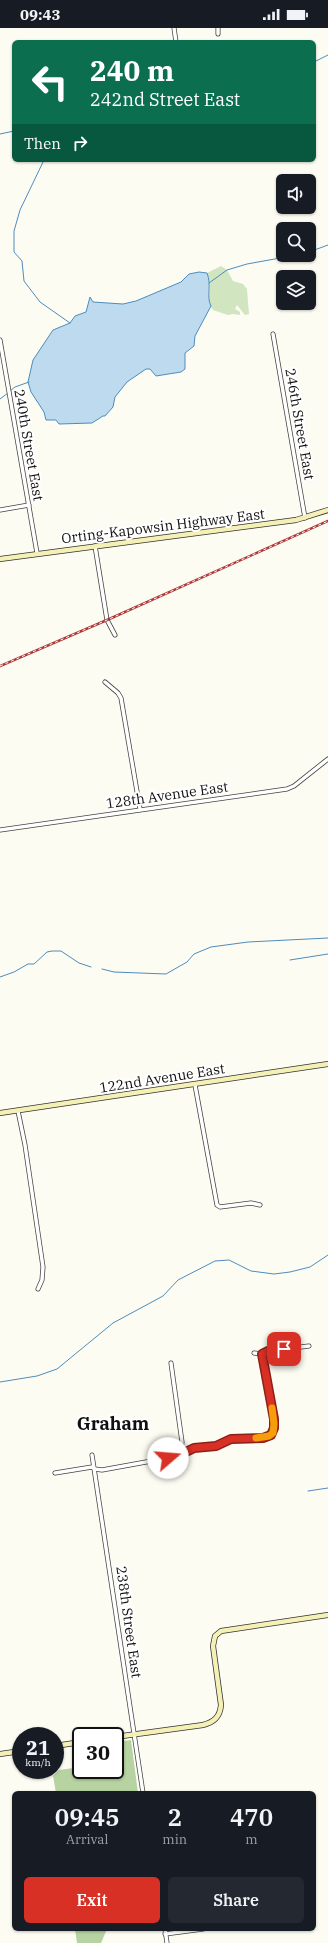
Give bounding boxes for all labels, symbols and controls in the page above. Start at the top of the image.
text: 09:43 [20,5,61,24]
text: 240 m [90,52,174,89]
icon: left [24,56,76,108]
text: 242nd Street East [90,88,240,111]
icon: right [69,132,91,154]
text: Then [24,134,61,153]
map controls [276,174,316,310]
button: sound [276,174,316,214]
button: search [276,222,316,262]
button: layers [276,270,316,310]
street label: 246th Street East [281,367,319,481]
street label: 240th Street East [10,388,48,502]
street label: Orting-Kapowsin Highway East [60,505,266,547]
street label: 128th Avenue East [105,778,229,812]
street label: 122nd Avenue East [98,1059,226,1097]
pin [267,1332,301,1366]
icon: arrive [273,1338,295,1360]
district label: Graham [77,1412,150,1435]
position arrow [147,1437,189,1479]
street label: 238th Street East [112,1565,146,1679]
speed limit sign: 30 [72,1727,124,1779]
text: 21 [26,1734,50,1761]
text: km/h [25,1756,51,1769]
text: 09:45 [55,1801,120,1833]
text: 2 [168,1801,182,1833]
text: 470 [230,1801,273,1833]
text: Arrival [66,1831,108,1848]
text: min [162,1831,187,1848]
text: m [245,1831,258,1848]
button: Exit [24,1877,160,1923]
button: Share [168,1877,304,1923]

